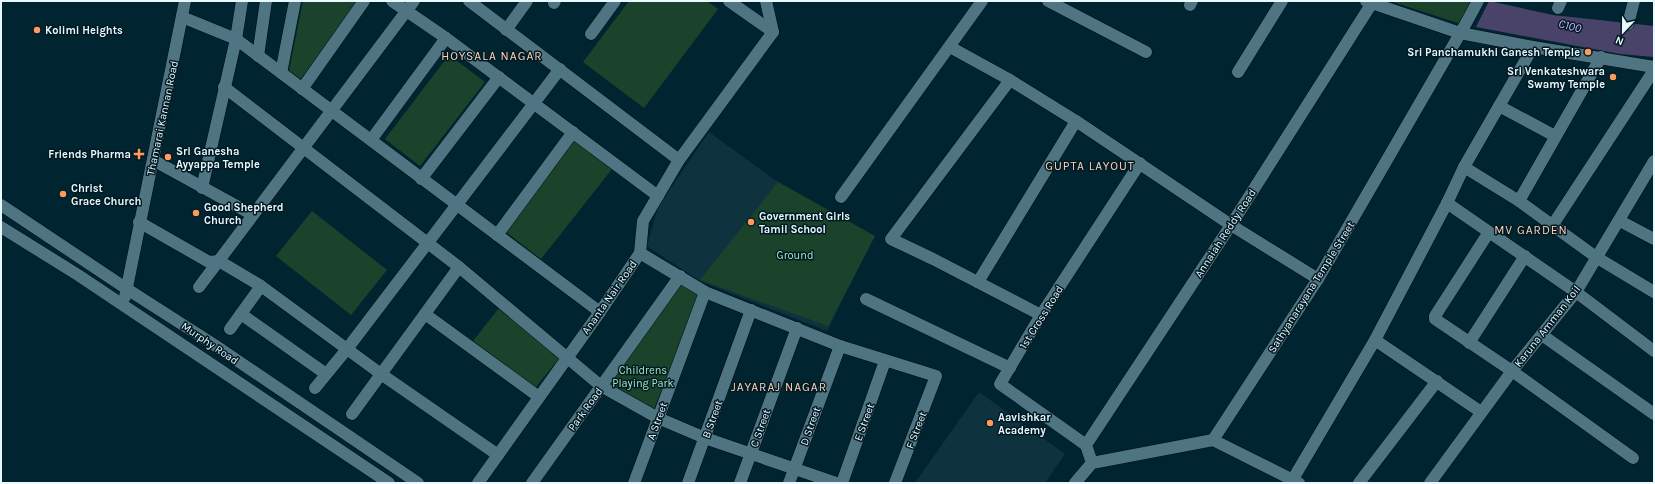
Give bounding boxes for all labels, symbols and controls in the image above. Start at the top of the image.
north arrow [1603,12,1643,52]
water label: C100 [1557,16,1583,36]
place label: Kolimi Heights [45,24,123,37]
marker: Kolimi Heights [32,25,42,35]
text: N [1613,33,1626,48]
place label: Sri Panchamukhi Ganesh Temple [1407,46,1580,59]
marker: Sri Panchamukhi Ganesh Temple [1583,47,1593,57]
district label: HOYSALA NAGAR [441,49,543,63]
street label: Thamarai Kannan Road [144,59,181,177]
place label: Sri Venkateshwara Swamy Temple [1507,65,1605,91]
marker: Sri Venkateshwara Swamy Temple [1608,72,1618,82]
place label: Sri Ganesha Ayyappa Temple [176,145,260,171]
place label: Friends Pharma [48,148,131,161]
marker: Friends Pharma [134,149,144,159]
marker: Sri Ganesha Ayyappa Temple [163,152,173,162]
district label: GUPTA LAYOUT [1045,159,1135,173]
place label: Christ Grace Church [71,182,141,208]
street label: Annaiah Reddy Road [1192,187,1259,280]
marker: Christ Grace Church [58,189,68,199]
place label: Good Shepherd Church [204,201,284,227]
marker: Good Shepherd Church [191,208,201,218]
place label: Government Girls Tamil School [759,210,850,236]
marker: Government Girls Tamil School [746,217,756,227]
street label: Sathyanarayana Temple Street [1266,219,1357,355]
district label: MV GARDEN [1494,223,1568,237]
park label: Ground [777,249,813,262]
street label: Ananta Nair Road [579,258,640,337]
street label: 1st Cross Road [1017,283,1066,351]
street label: Karuna Amman Koil [1512,283,1583,370]
street label: Murphy Road [179,320,241,367]
park label: Childrens Playing Park [612,364,674,390]
district label: JAYARAJ NAGAR [731,380,827,394]
street label: Park Road [565,385,605,433]
street label: B Street [700,398,725,440]
street label: A Street [645,401,670,442]
street label: E Street [852,402,877,443]
street label: D Street [798,405,823,447]
street label: C Street [748,407,773,449]
street label: F Street [903,410,929,451]
place label: Aavishkar Academy [998,411,1051,437]
marker: Aavishkar Academy [985,418,995,428]

